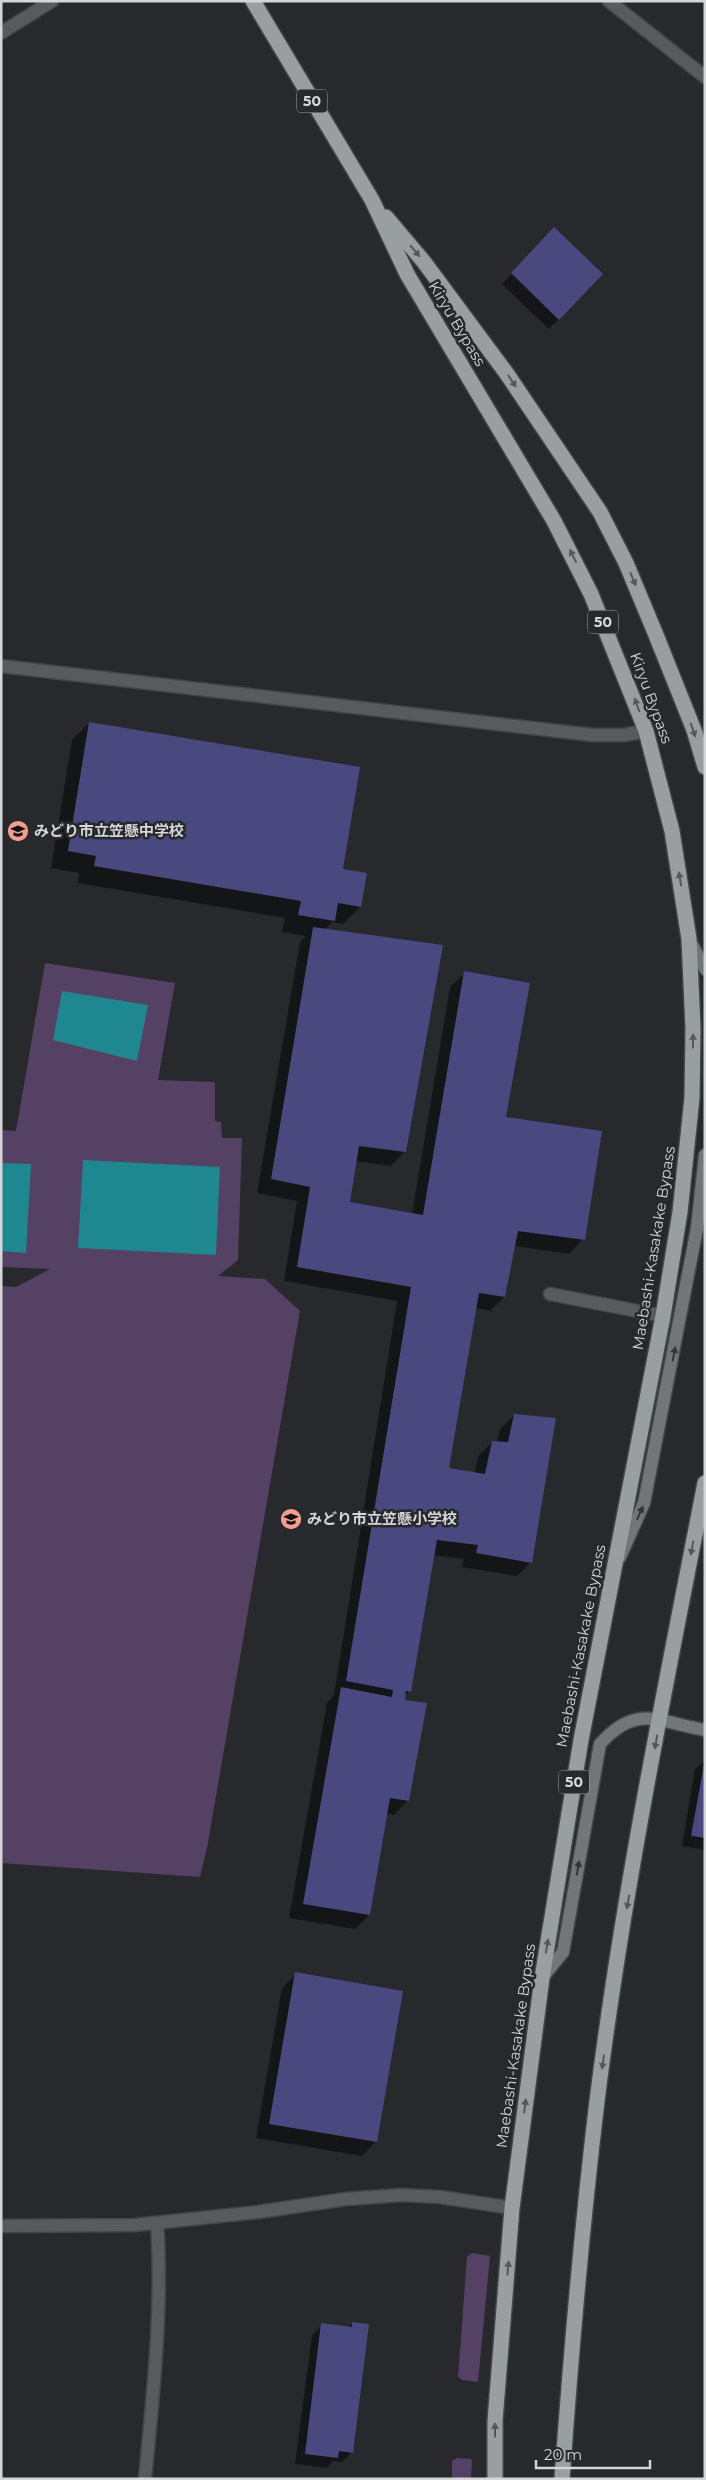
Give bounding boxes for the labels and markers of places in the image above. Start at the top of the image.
school or university icon: みどり市立笠懸中学校 [6,819,30,843]
place label: みどり市立笠懸中学校 [34,821,184,840]
school or university icon: みどり市立笠懸小学校 [279,1507,303,1531]
place label: みどり市立笠懸小学校 [307,1509,457,1528]

